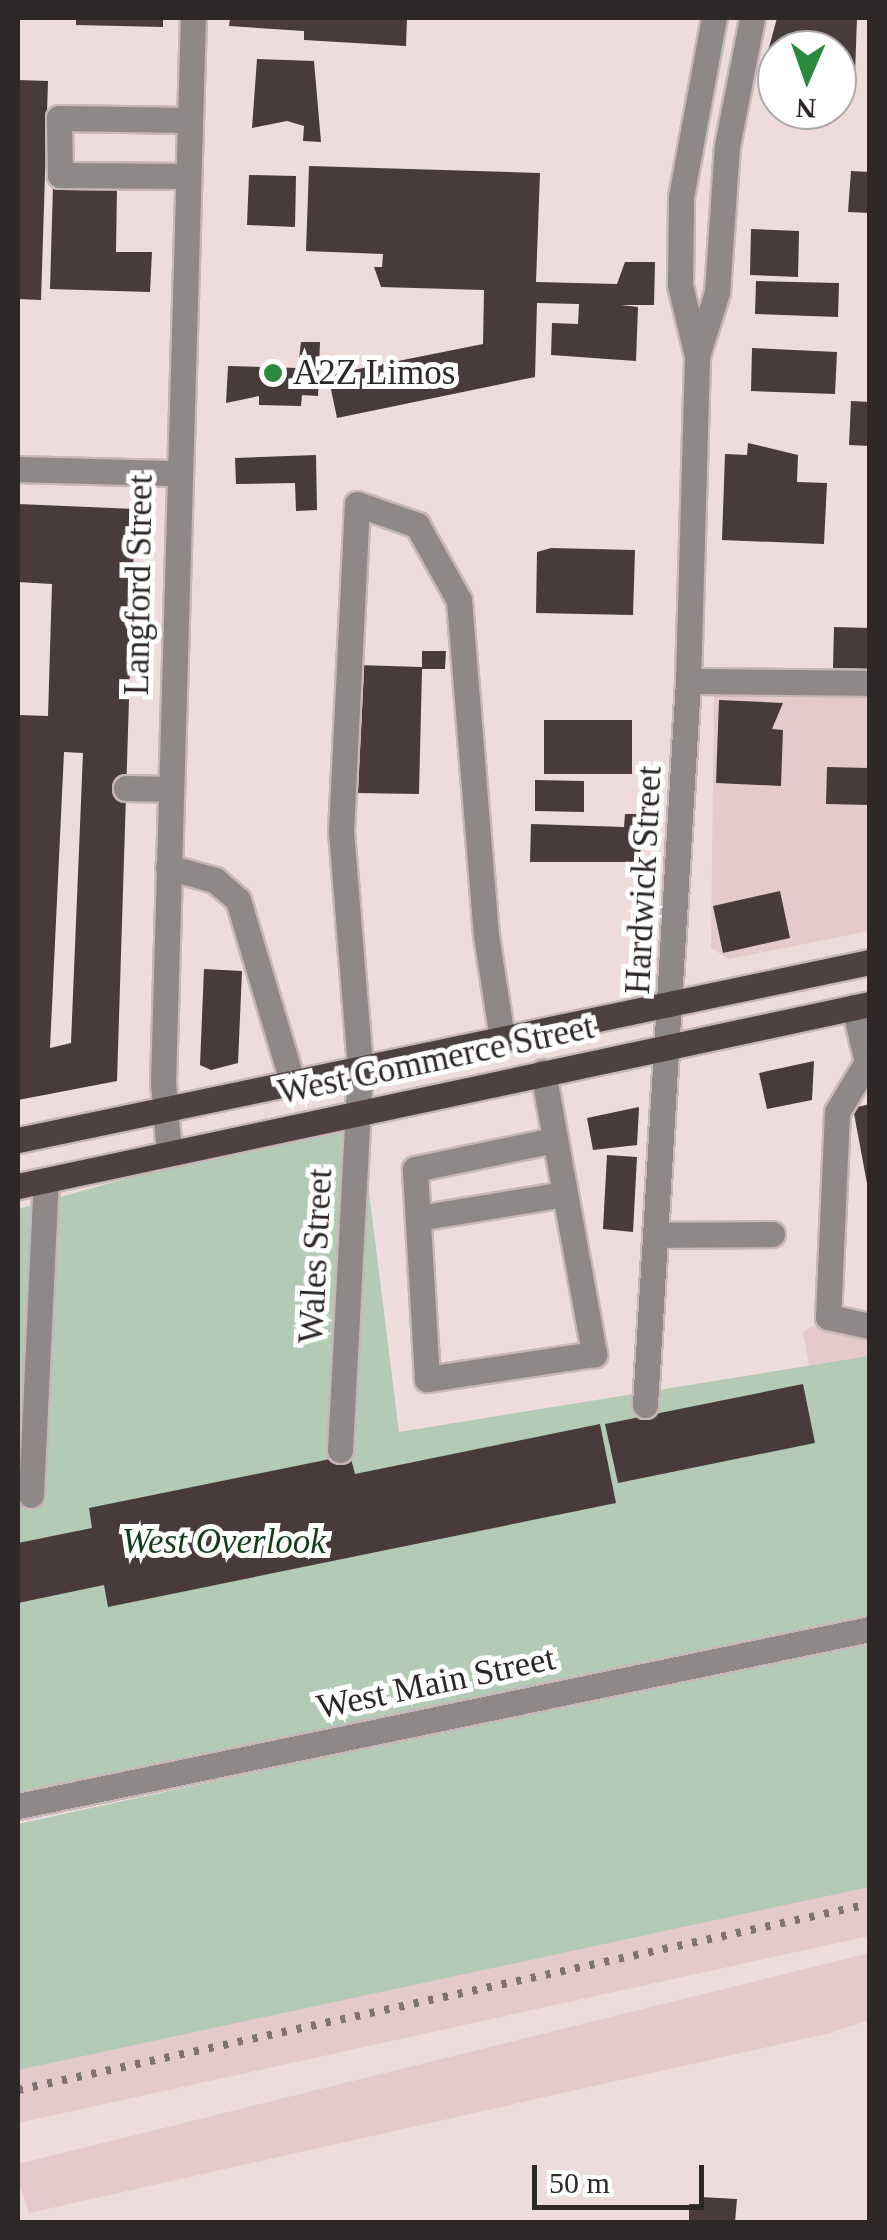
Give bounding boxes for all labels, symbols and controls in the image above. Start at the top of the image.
north arrow [757,30,857,130]
text: N [795,93,817,124]
place label: A2Z Limos [293,352,455,394]
marker: A2Z Limos [262,362,284,384]
street label: Langford Street [116,474,162,696]
street label: Hardwick Street [617,765,671,995]
street label: West Commerce Street [274,1006,598,1114]
street label: Wales Street [290,1168,342,1344]
park label: West Overlook [122,1521,326,1563]
street label: West Main Street [313,1637,559,1729]
scale bar [537,2145,710,2207]
text: 50 m [549,2166,610,2199]

